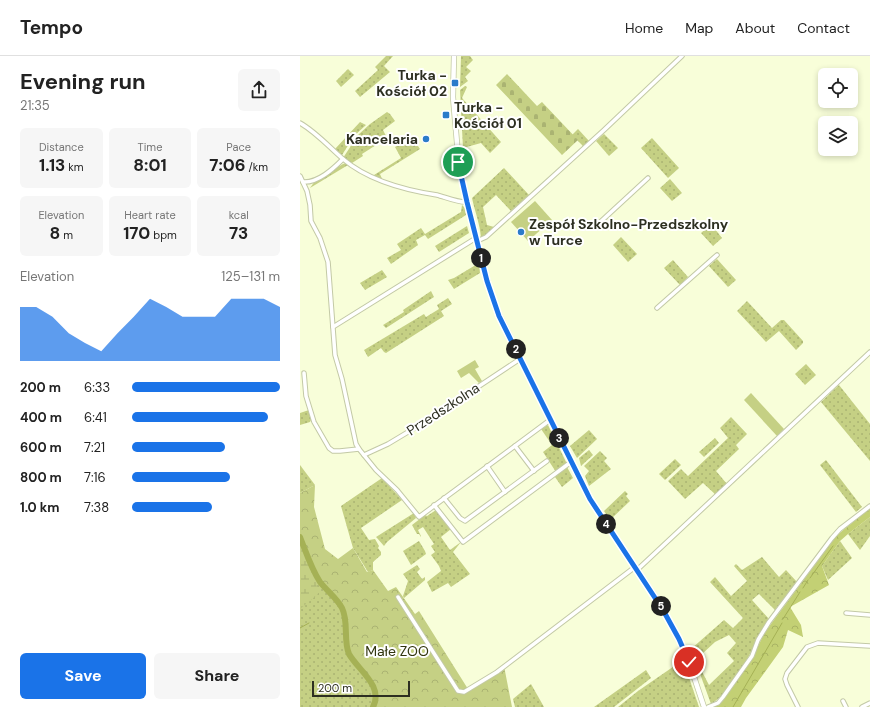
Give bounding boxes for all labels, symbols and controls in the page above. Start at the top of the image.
text: Tempo [20,15,83,40]
text: Home [625,19,663,37]
text: Map [685,19,713,37]
text: About [735,19,775,37]
text: Contact [797,19,850,37]
place label: Turka - Kościół 02 [376,66,447,100]
text: Evening run [20,67,146,96]
map controls [818,68,858,156]
button: locate [818,68,858,108]
button: share [238,69,280,111]
marker: Turka - Kościół 02 [450,78,460,88]
text: 21:35 [20,97,50,114]
place label: Turka - Kościół 01 [454,98,522,132]
marker: Turka - Kościół 01 [441,110,451,120]
button: layers [818,116,858,156]
place label: Kancelaria [346,130,418,148]
marker: Kancelaria [421,134,431,144]
text: Distance [39,140,84,154]
text: Time [138,140,162,154]
text: Pace [226,140,251,154]
pin [441,145,475,179]
icon: arrive [447,151,469,173]
text: 1.13 [39,154,65,176]
text: 8:01 [133,154,167,176]
text: 7:06 [209,154,245,176]
text: km [65,160,84,174]
text: /km [245,160,268,174]
text: Elevation [38,208,84,222]
text: Heart rate [124,208,176,222]
text: kcal [229,208,249,222]
place label: Zespół Szkolno-Przedszkolny w Turce [529,215,729,249]
text: 8 [50,222,60,244]
text: 170 [123,222,150,244]
text: 73 [229,222,248,244]
marker: Zespół Szkolno-Przedszkolny w Turce [516,227,526,237]
text: m [60,228,73,242]
text: bpm [150,228,177,242]
pin: 1 [471,248,491,268]
text: 1 [479,251,483,265]
text: Elevation [20,268,74,285]
text: 125–131 m [221,268,280,285]
pin: 2 [506,339,526,359]
text: 2 [513,342,519,356]
text: 200 m [20,379,61,396]
text: 6:33 [84,379,110,396]
street label: Przedszkolna [403,379,483,439]
text: 400 m [20,409,62,426]
text: 6:41 [84,409,107,426]
pin: 3 [549,428,569,448]
text: 3 [556,431,562,445]
text: 600 m [20,439,62,456]
text: 7:21 [84,439,105,456]
text: 800 m [20,469,62,486]
text: 7:16 [84,469,106,486]
text: 1.0 km [20,499,59,516]
text: 7:38 [84,499,109,516]
pin: 4 [596,514,616,534]
text: 4 [602,517,610,531]
pin: 5 [651,596,671,616]
text: 5 [658,599,664,613]
park label: Małe ZOO [365,642,429,660]
pin [672,645,706,679]
icon: check [678,651,700,673]
button: Save [20,653,146,699]
button: Share [154,653,280,699]
scale bar [312,679,410,698]
text: 200 m [318,681,352,695]

